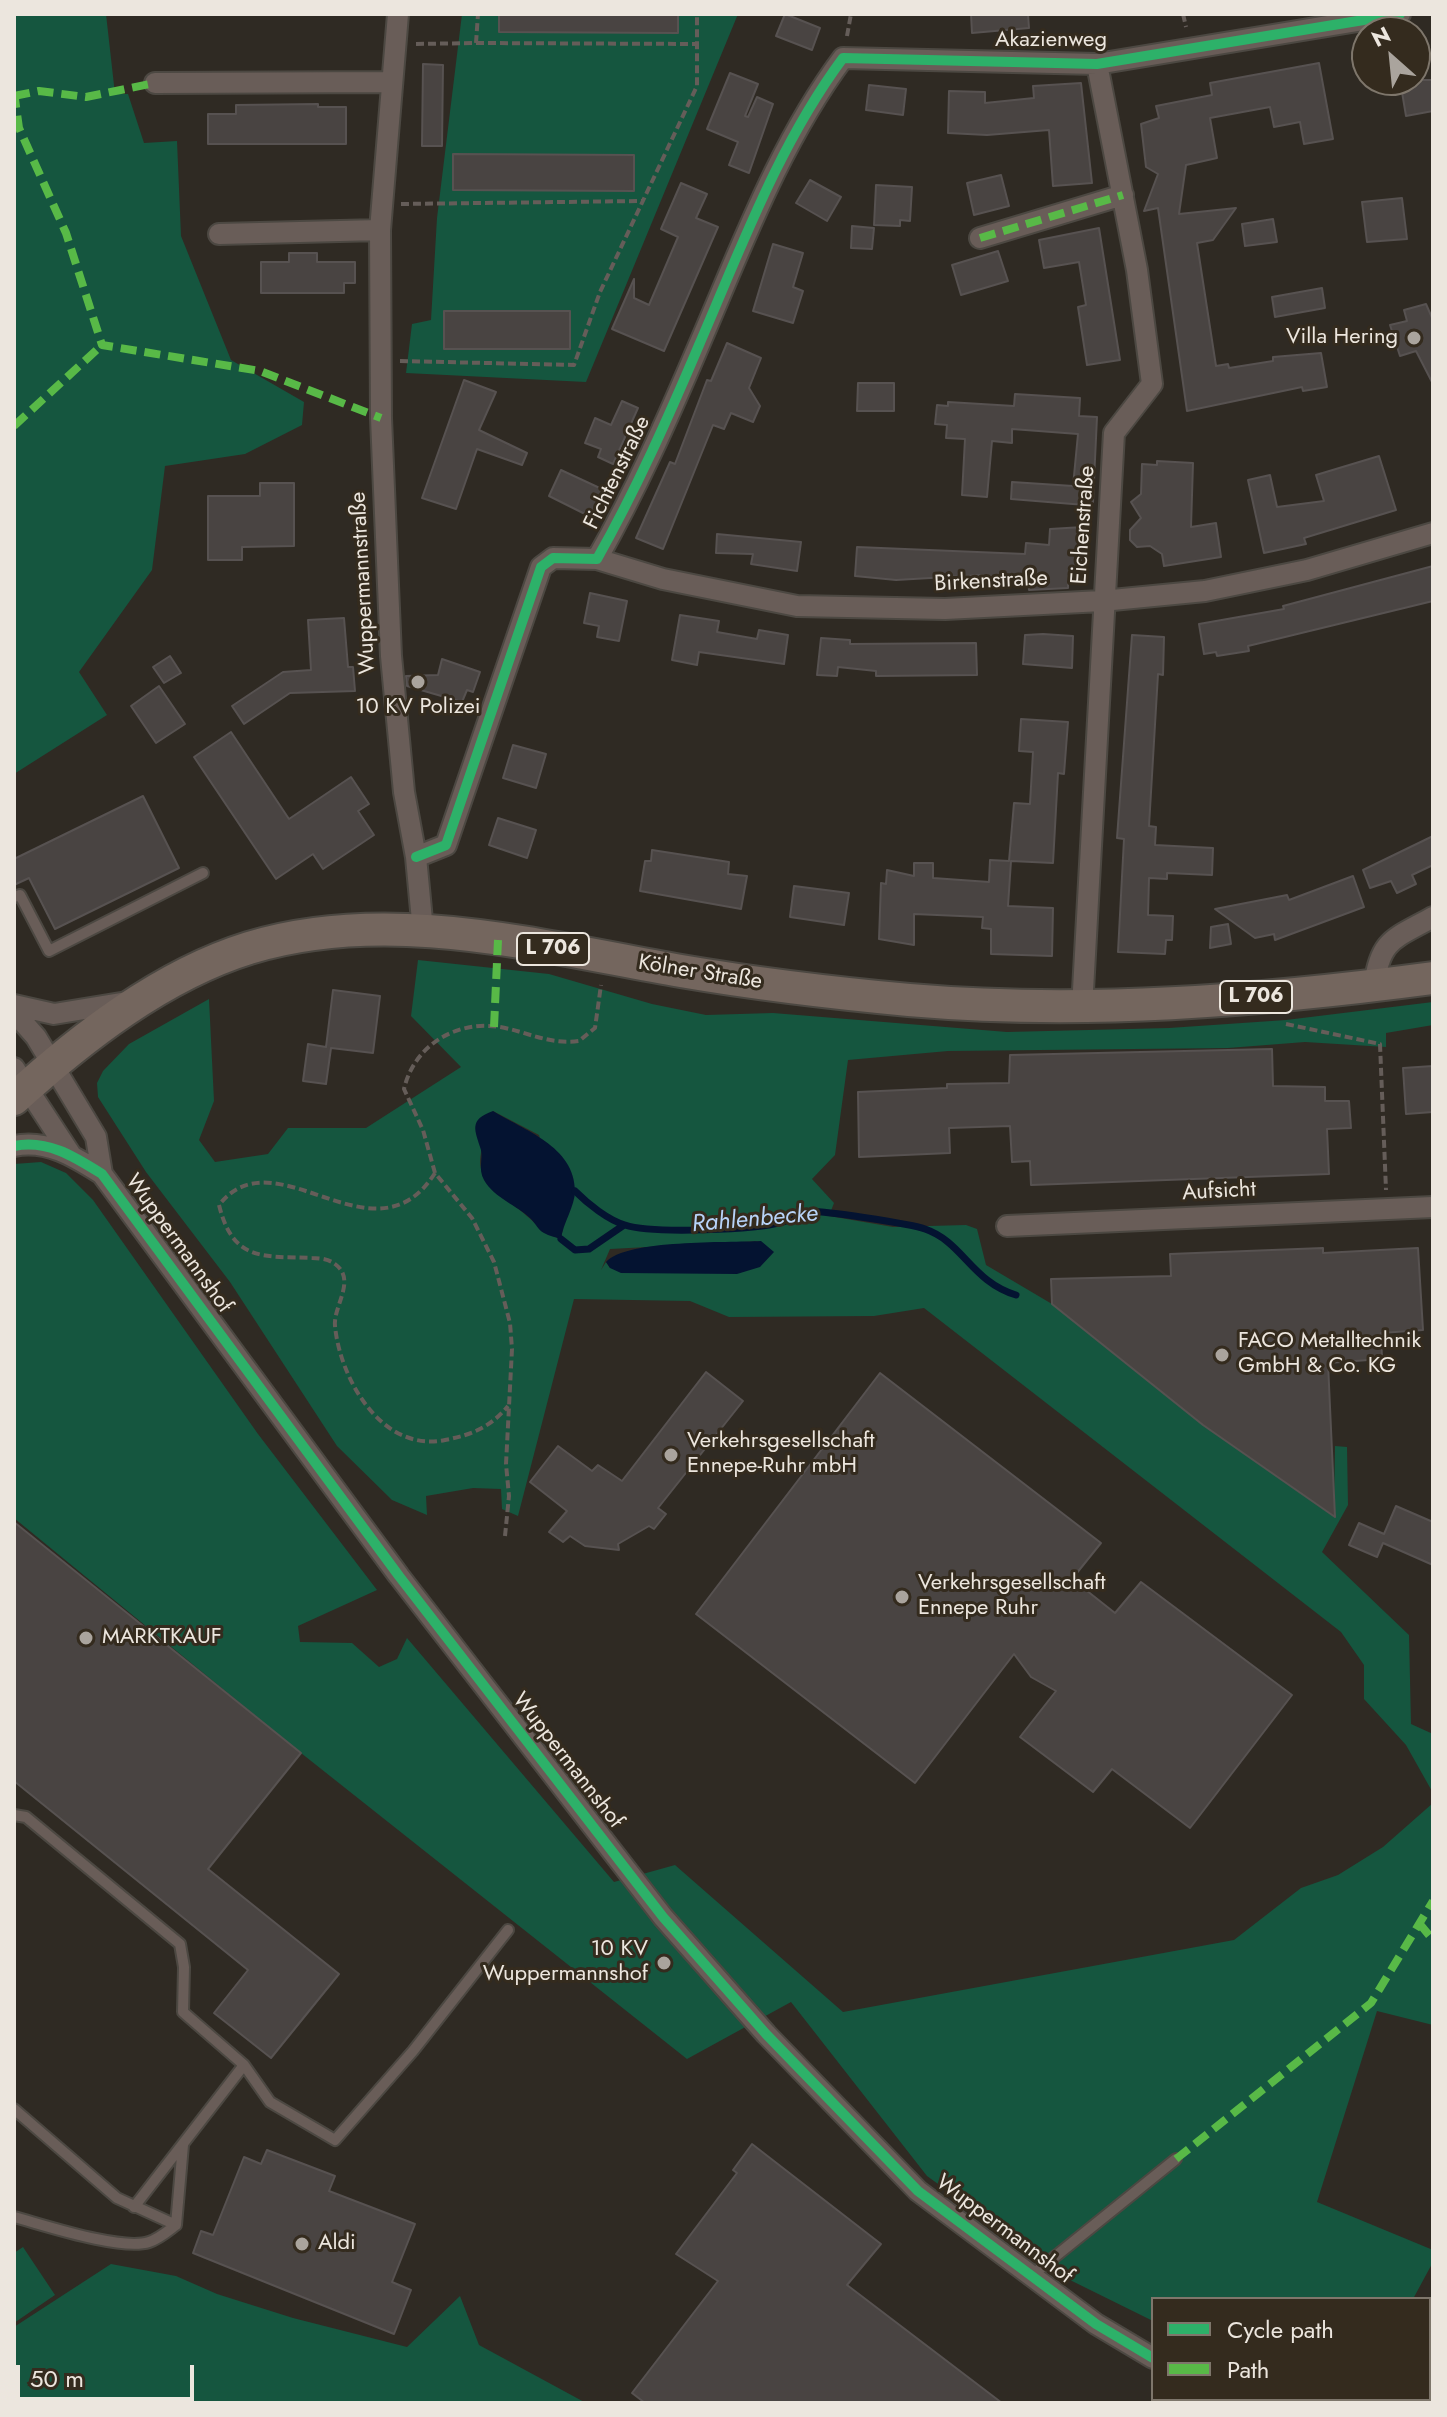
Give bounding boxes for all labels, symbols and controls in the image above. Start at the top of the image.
north arrow [1351,16,1431,96]
text: N [1366,18,1396,55]
street label: Akazienweg [995,28,1107,54]
place label: Villa Hering [1286,325,1398,351]
marker: Villa Hering [1405,329,1423,347]
street label: Fichtenstraße [579,412,657,534]
street label: Eichenstraße [1067,465,1101,585]
street label: Wuppermannstraße [346,491,382,675]
street label: Birkenstraße [933,566,1049,598]
marker: 10 KV Polizei [409,673,427,691]
place label: 10 KV Polizei [356,695,480,721]
road number: L 706 [517,933,589,965]
street label: Kölner Straße [636,950,764,996]
road number: L 706 [1220,981,1292,1013]
street label: Wuppermannshof [119,1169,237,1319]
street label: Aufsicht [1181,1177,1257,1207]
water label: Rahlenbecke [691,1200,819,1240]
place label: FACO Metalltechnik GmbH & Co. KG [1238,1329,1421,1380]
marker: FACO Metalltechnik GmbH & Co. KG [1213,1346,1231,1364]
place label: Verkehrsgesellschaft Ennepe-Ruhr mbH [687,1429,875,1480]
marker: Verkehrsgesellschaft Ennepe-Ruhr mbH [662,1446,680,1464]
place label: Verkehrsgesellschaft Ennepe Ruhr [918,1571,1106,1622]
marker: Verkehrsgesellschaft Ennepe Ruhr [893,1588,911,1606]
place label: MARKTKAUF [102,1625,222,1651]
marker: MARKTKAUF [77,1629,95,1647]
street label: Wuppermannshof [506,1688,628,1834]
place label: 10 KV Wuppermannshof [483,1937,648,1988]
marker: 10 KV Wuppermannshof [655,1954,673,1972]
street label: Wuppermannshof [930,2170,1078,2290]
place label: Aldi [318,2231,356,2257]
marker: Aldi [293,2235,311,2253]
legend [1151,2297,1431,2401]
text: Cycle path [1227,2312,1334,2347]
scale bar [20,2349,198,2399]
text: Path [1227,2352,1269,2387]
text: 50 m [30,2361,84,2396]

